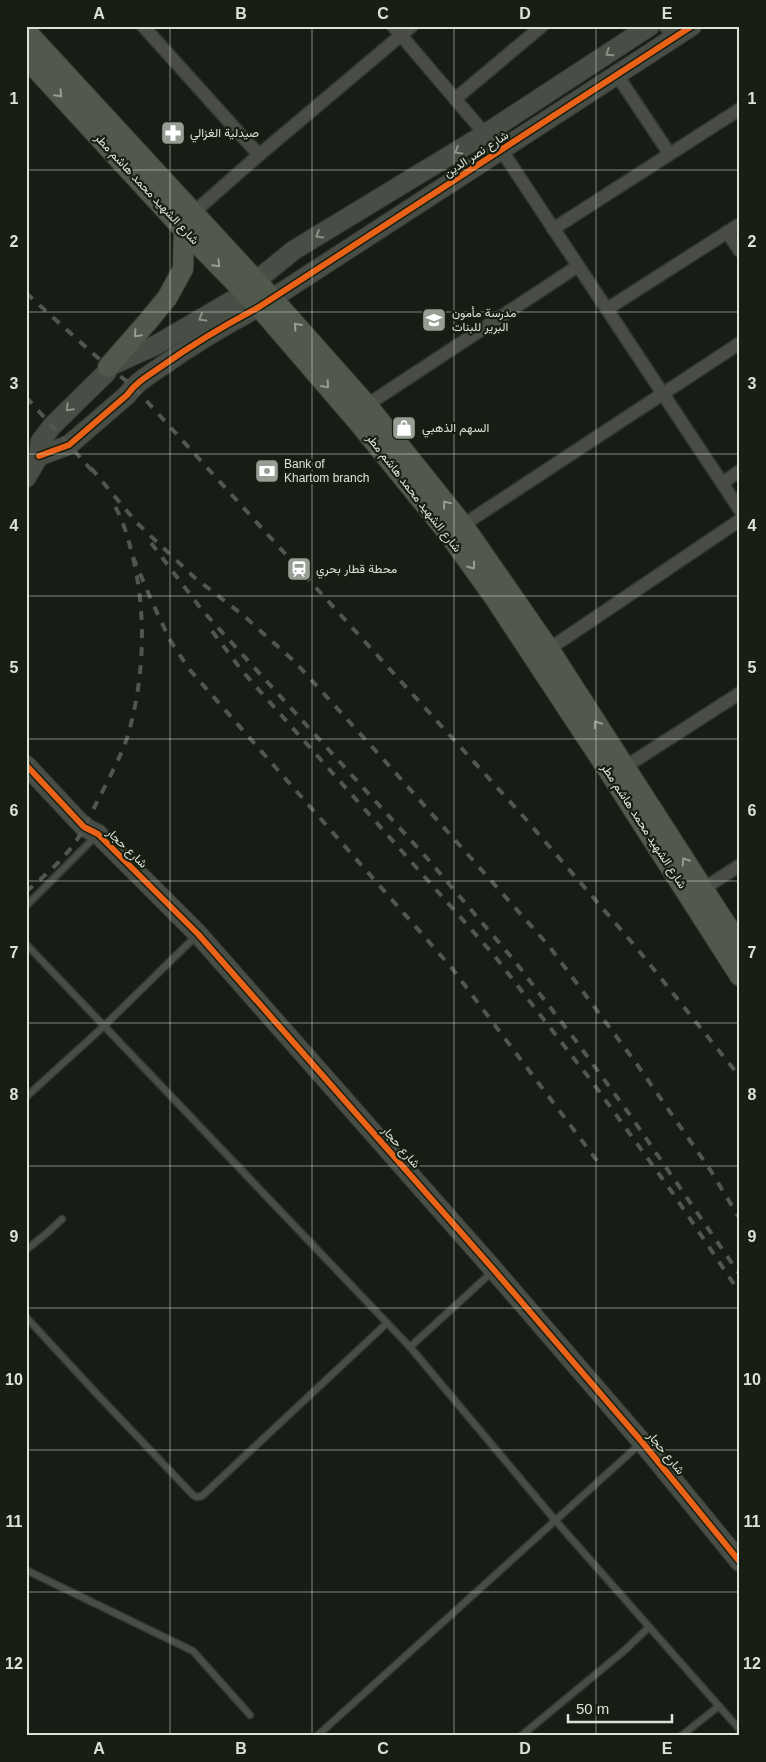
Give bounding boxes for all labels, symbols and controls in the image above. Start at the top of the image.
text: A [93,5,105,22]
text: B [235,5,247,22]
text: C [377,5,389,22]
text: D [519,5,531,22]
text: E [662,5,673,22]
one-way arrow [605,47,614,56]
one-way arrow [53,88,62,97]
text: 1 [10,90,19,107]
text: 1 [748,90,757,107]
pharmacy icon: صيدلية الغزالي [160,120,186,146]
place label: صيدلية الغزالي [190,126,259,143]
street label: شارع نصر الدين [441,128,512,182]
street label: شارع الشهيد محمد هاشم مطر [90,130,202,249]
one-way arrow [454,144,463,154]
one-way arrow [315,229,324,238]
text: 2 [10,233,19,250]
text: 2 [748,233,757,250]
one-way arrow [211,259,220,268]
place label: مدرسة مأمون البرير للبنات [452,306,516,335]
school or university icon: مدرسة مأمون البرير للبنات [421,307,447,333]
one-way arrow [198,312,207,322]
one-way arrow [293,322,302,331]
one-way arrow [134,329,143,338]
text: 3 [10,375,19,392]
text: 3 [748,375,757,392]
one-way arrow [320,379,329,388]
one-way arrow [66,402,75,411]
shop icon: السهم الذهبي [391,415,417,441]
place label: السهم الذهبي [422,421,489,438]
street label: شارع الشهيد محمد هاشم مطر [361,430,464,556]
place label: Bank of Khartom branch [284,457,369,485]
bank icon: Bank of Khartom branch [254,458,280,484]
one-way arrow [443,501,451,510]
text: 4 [10,517,19,534]
text: 4 [748,517,757,534]
station icon: محطة قطار بحري [286,556,312,582]
one-way arrow [466,560,475,570]
place label: محطة قطار بحري [316,562,397,579]
text: 5 [10,659,19,676]
text: 5 [748,659,757,676]
one-way arrow [594,721,603,730]
street label: شارع الشهيد محمد هاشم مطر [596,760,690,892]
text: 6 [10,802,19,819]
text: 6 [748,802,757,819]
street label: شارع حجار [102,825,150,872]
one-way arrow [682,857,691,867]
text: 7 [10,944,19,961]
text: 7 [748,944,757,961]
text: 8 [10,1086,19,1103]
text: 8 [748,1086,757,1103]
street label: شارع حجار [377,1122,423,1172]
text: 9 [10,1228,19,1245]
text: 9 [748,1228,757,1245]
text: 10 [5,1371,23,1388]
text: 10 [743,1371,761,1388]
street label: شارع حجار [642,1428,687,1478]
text: 11 [6,1513,23,1530]
text: 11 [744,1513,761,1530]
text: 12 [5,1655,23,1672]
text: 12 [743,1655,761,1672]
scale bar [568,1692,672,1724]
text: 50 m [576,1700,609,1717]
text: A [93,1740,105,1757]
text: B [235,1740,247,1757]
text: C [377,1740,389,1757]
text: D [519,1740,531,1757]
text: E [662,1740,673,1757]

